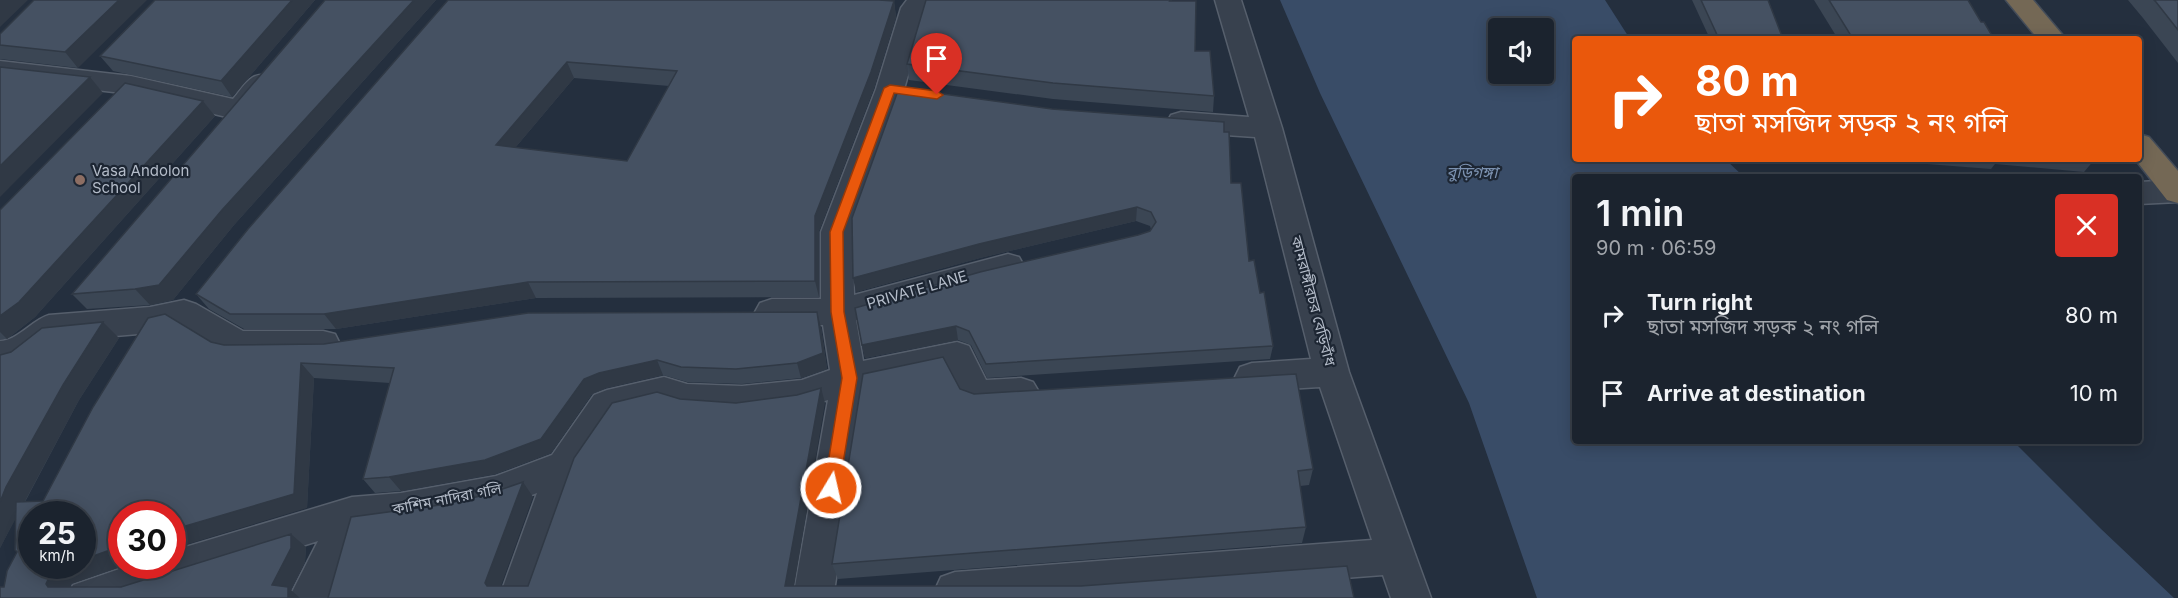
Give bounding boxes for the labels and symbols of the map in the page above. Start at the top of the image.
pin [911,33,962,95]
place label: Vasa Andolon School [92,161,189,197]
water label: বুড়িগঙ্গা [1447,162,1500,182]
marker: Vasa Andolon School [73,173,87,187]
street label: কামরাঙ্গীরচর বেড়িবাঁধ [1287,233,1340,369]
street label: PRIVATE LANE [864,266,969,313]
position arrow [799,456,863,520]
street label: কাশিম নাদিরা গলি [390,478,504,519]
speed limit sign: 30 [108,501,186,579]

